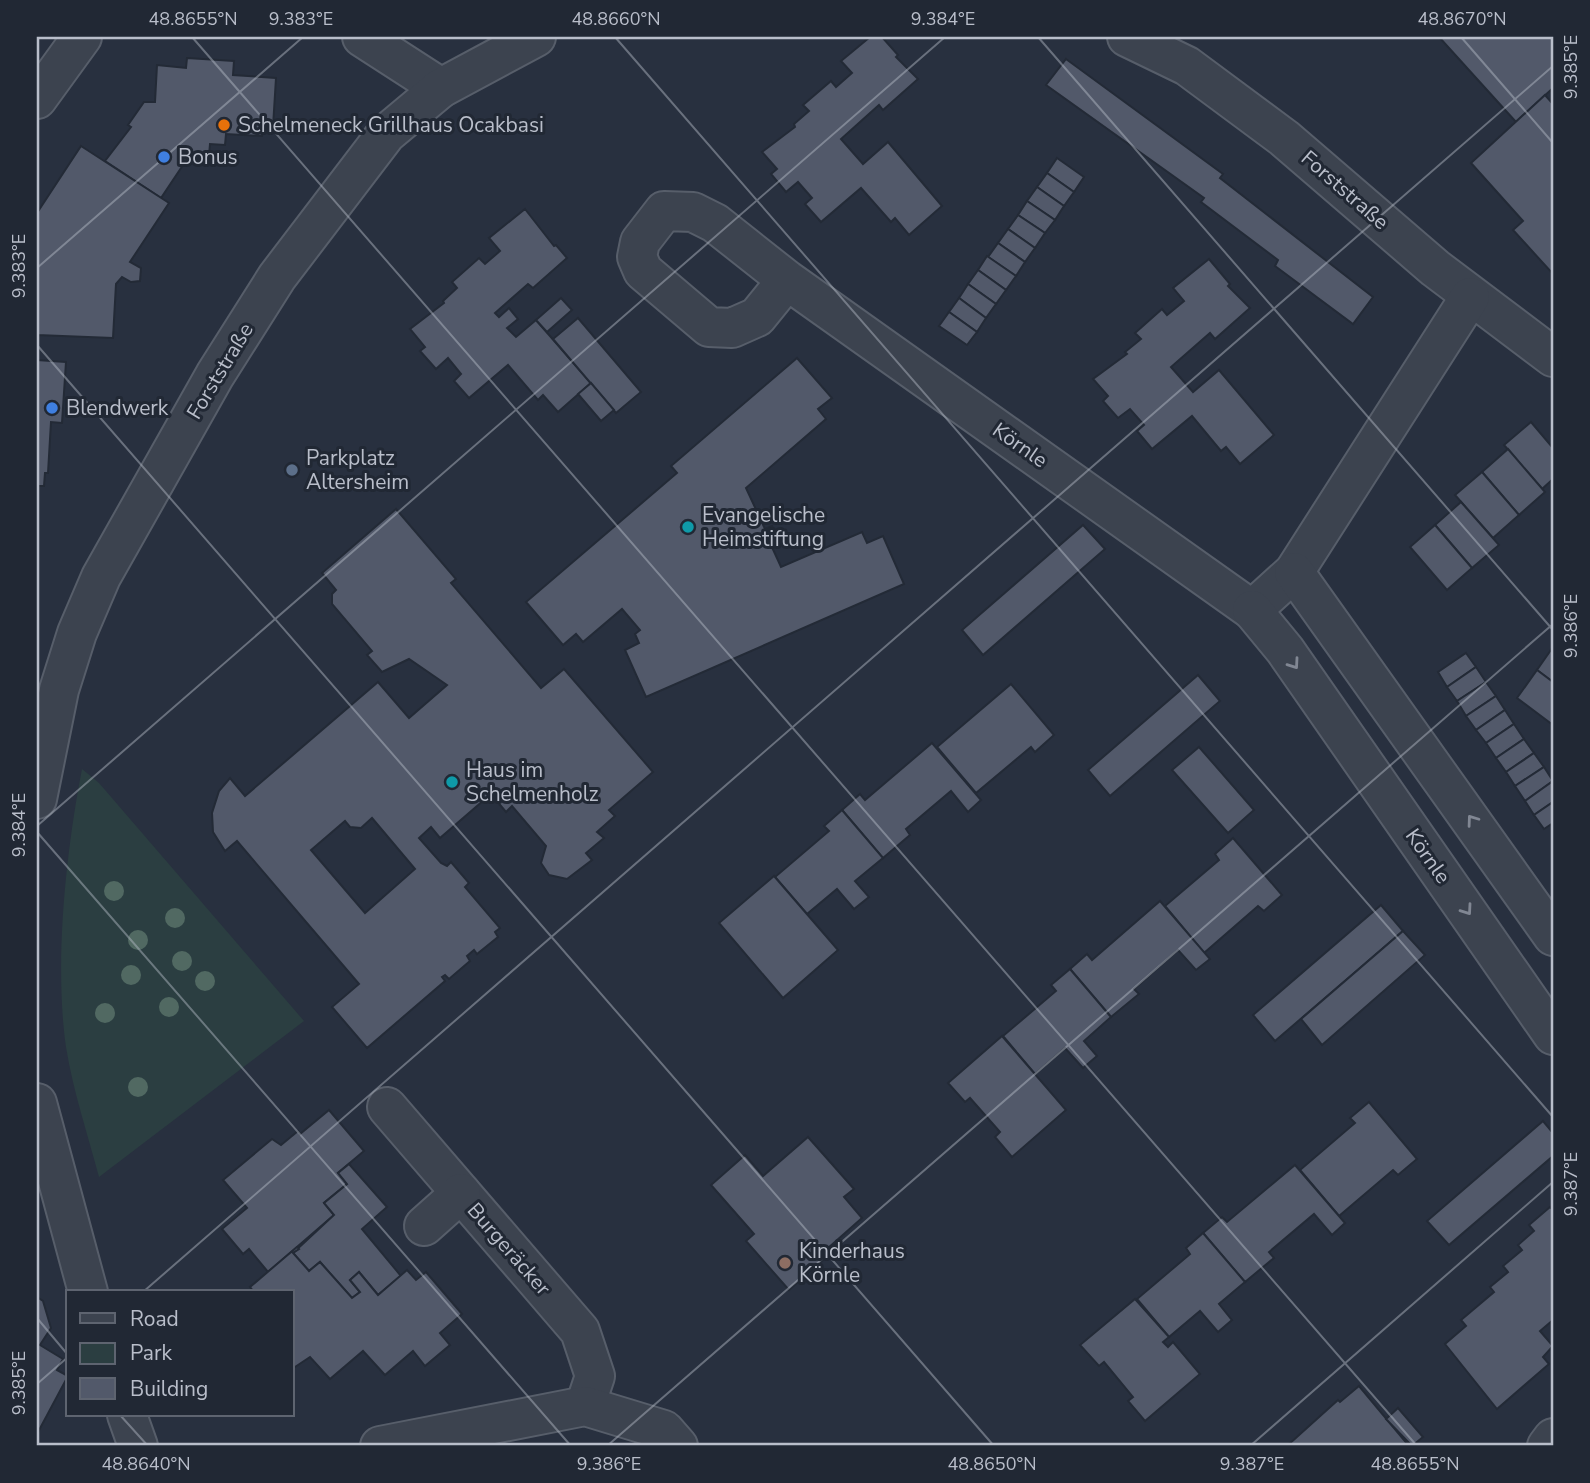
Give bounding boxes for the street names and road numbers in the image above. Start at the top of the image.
street label: Forststraße [1295,144,1395,236]
street label: Forststraße [180,318,260,424]
street label: Körnle [987,416,1053,474]
street label: Körnle [1399,823,1457,889]
street label: Burgeräcker [461,1197,557,1302]

